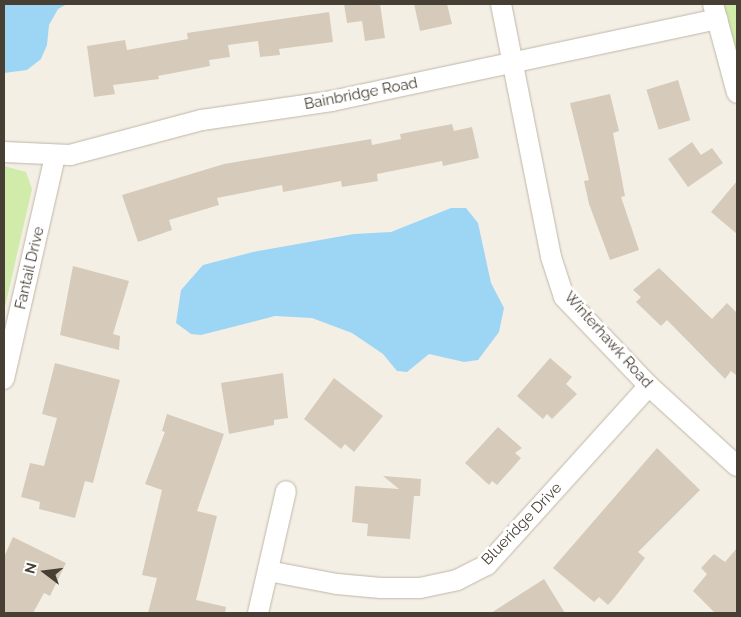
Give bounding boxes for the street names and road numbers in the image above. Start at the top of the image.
street label: Bainbridge Road [303,74,419,114]
street label: Fantail Drive [12,225,48,311]
street label: Winterhawk Road [560,288,656,392]
street label: Blueridge Drive [478,479,566,569]

